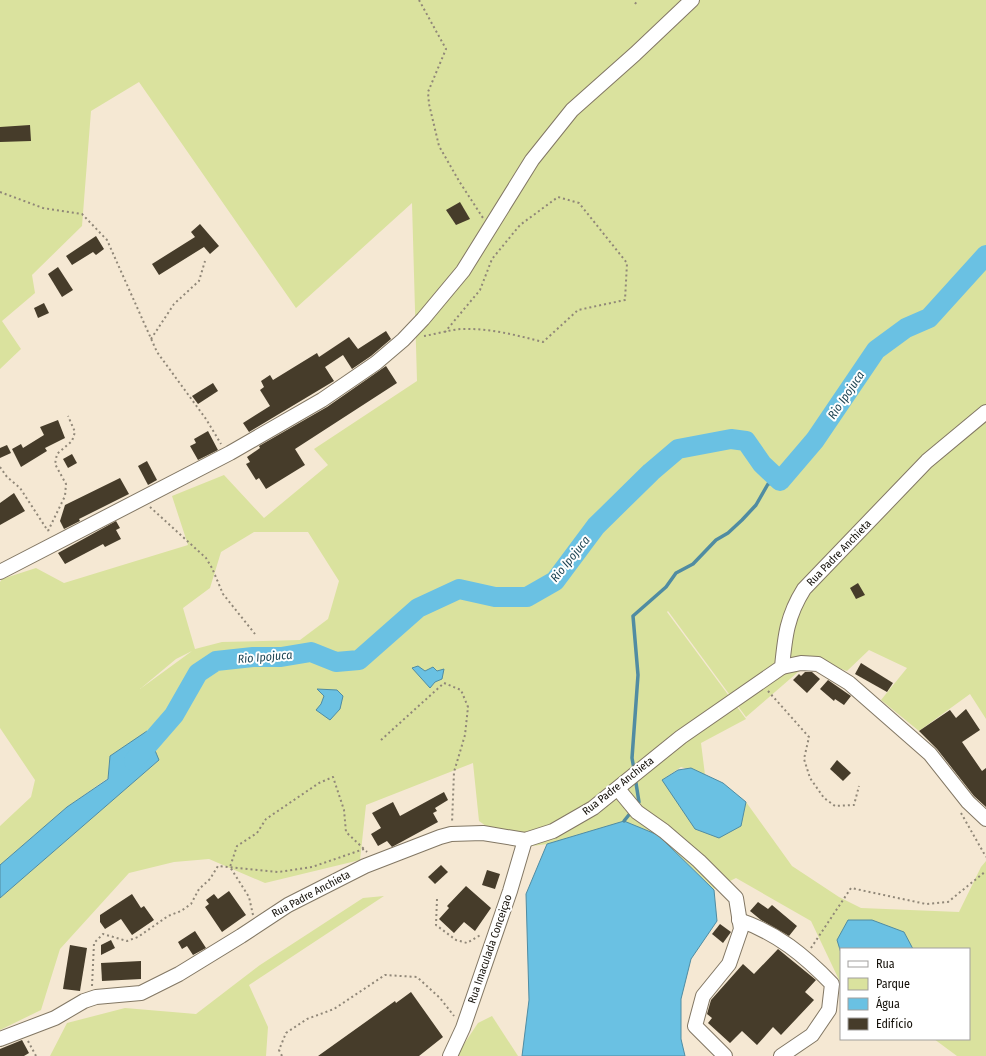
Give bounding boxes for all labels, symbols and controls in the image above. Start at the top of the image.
water label: Rio Ipojuca [825,368,867,422]
street label: Rua Padre Anchieta [804,517,874,589]
water label: Rio Ipojuca [547,533,593,585]
water label: Rio Ipojuca [237,648,293,666]
street label: Rua Padre Anchieta [580,754,656,818]
street label: Rua Padre Anchieta [270,868,352,920]
street label: Rua Imaculada Conceiçao [465,893,515,1005]
legend [840,948,970,1040]
text: Rua [876,957,895,971]
text: Parque [876,977,910,991]
text: Água [876,996,900,1011]
text: Edifício [876,1017,913,1031]

